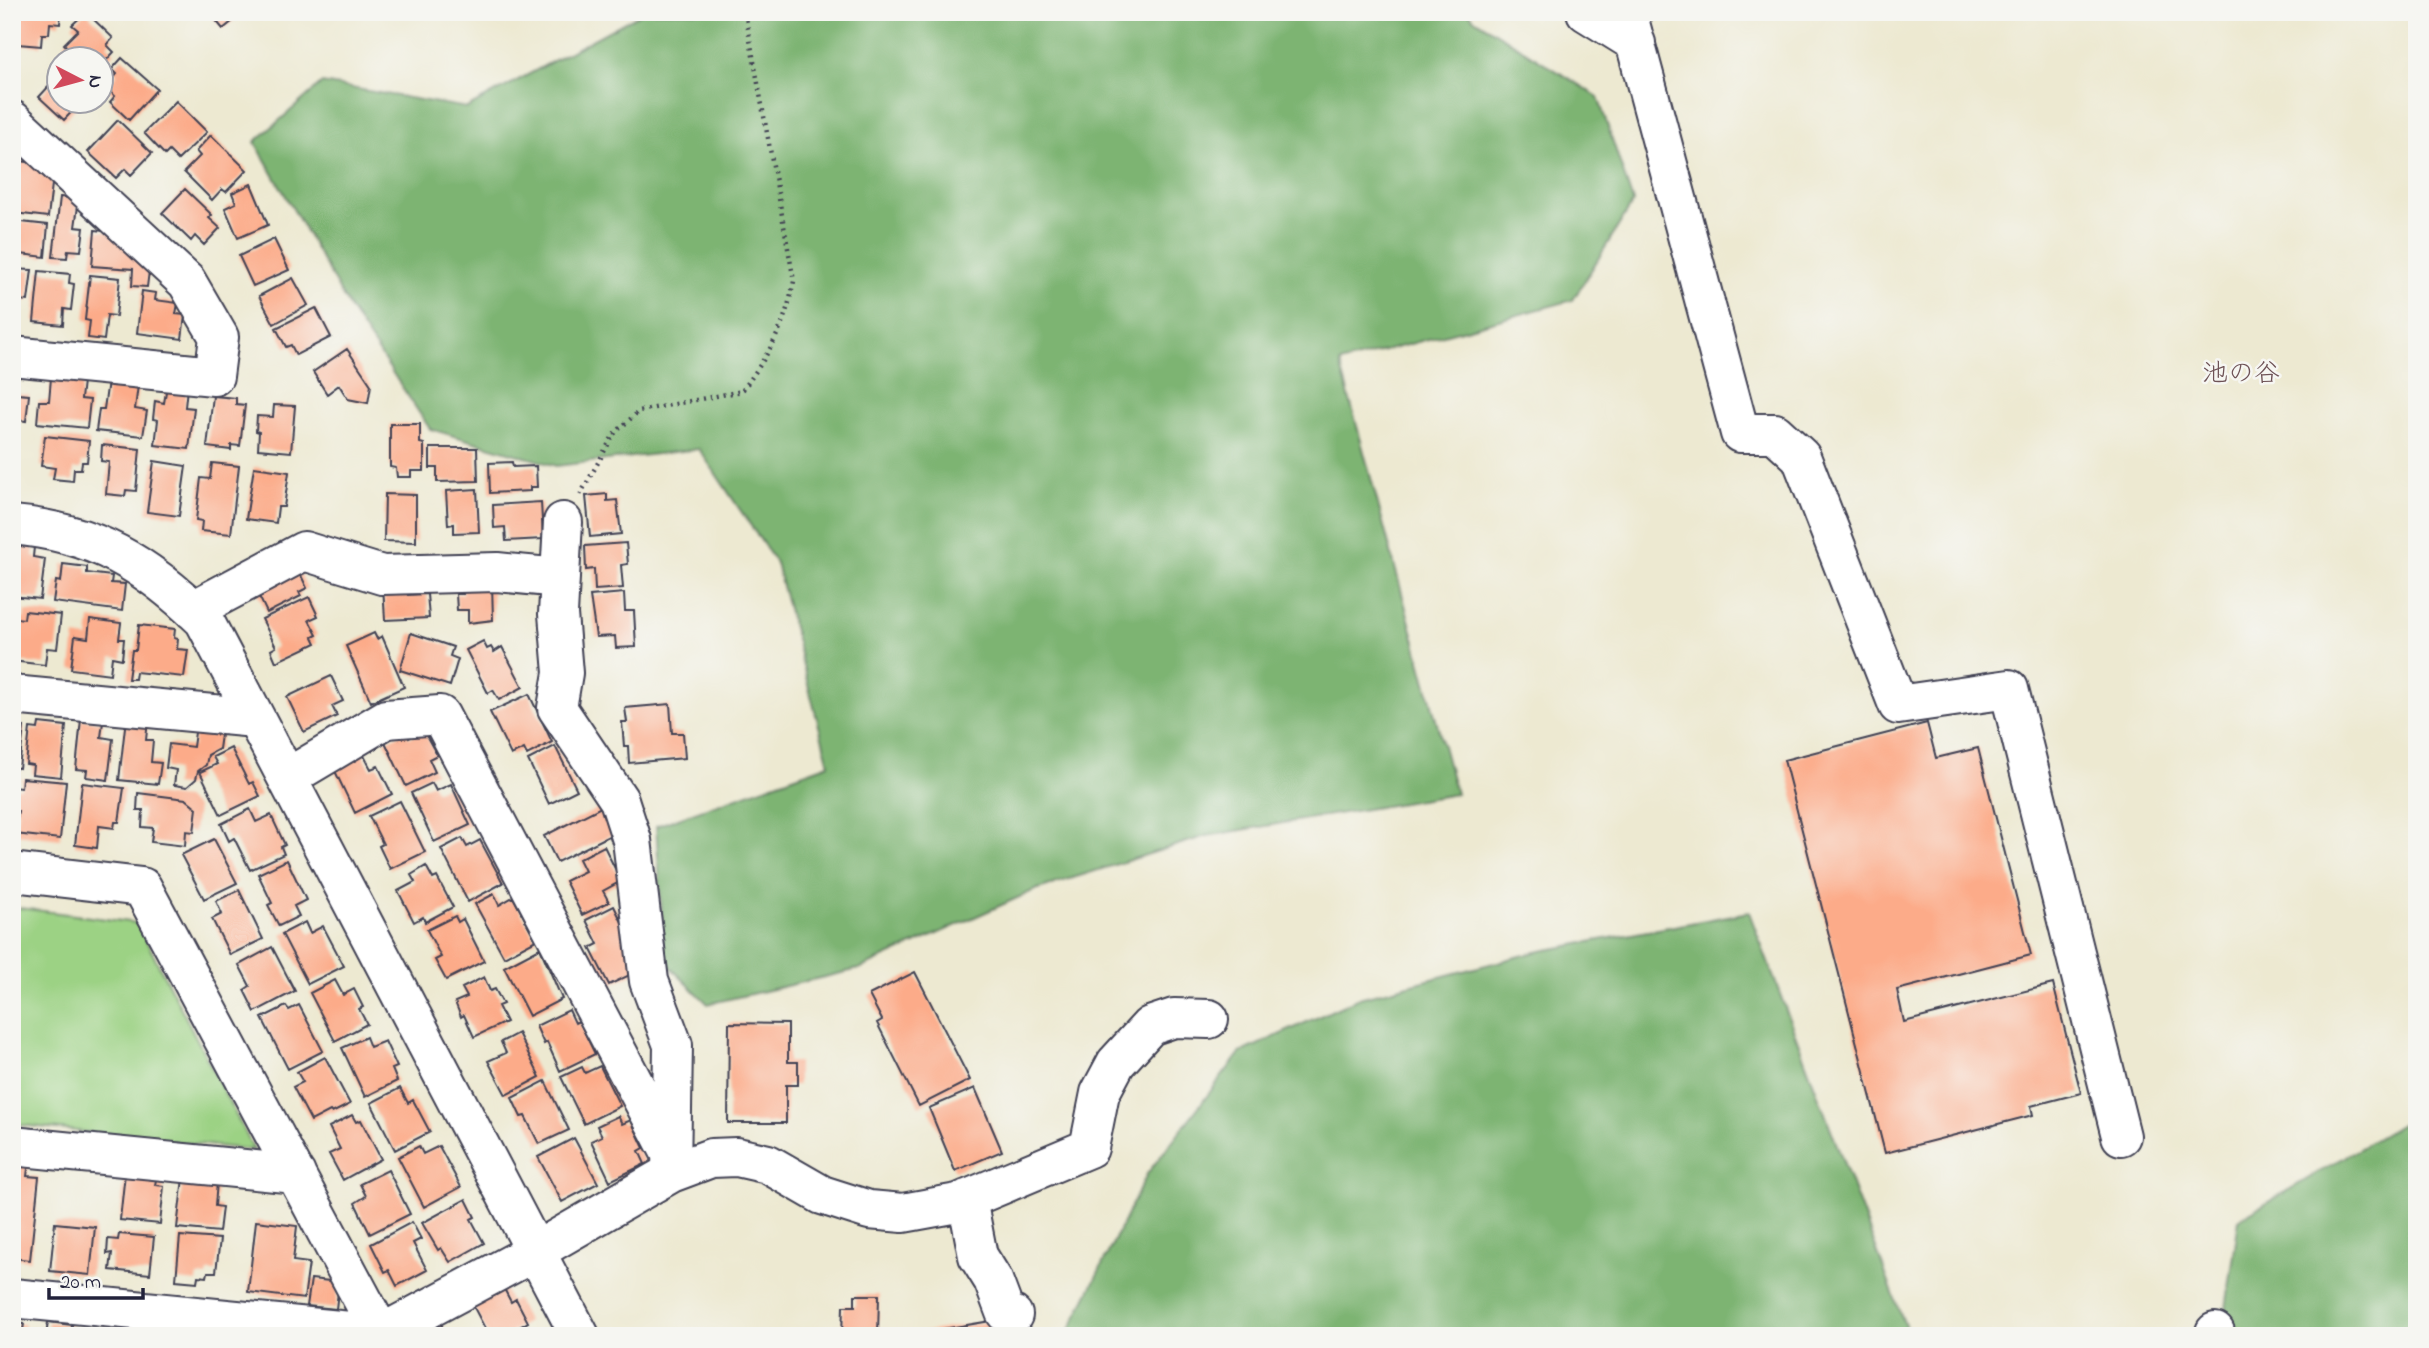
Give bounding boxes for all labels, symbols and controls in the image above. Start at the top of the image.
north arrow [46,46,116,116]
text: N [80,74,109,89]
district label: 池の谷 [2202,356,2280,394]
scale bar [49,1257,144,1301]
text: 20 m [60,1268,101,1298]

